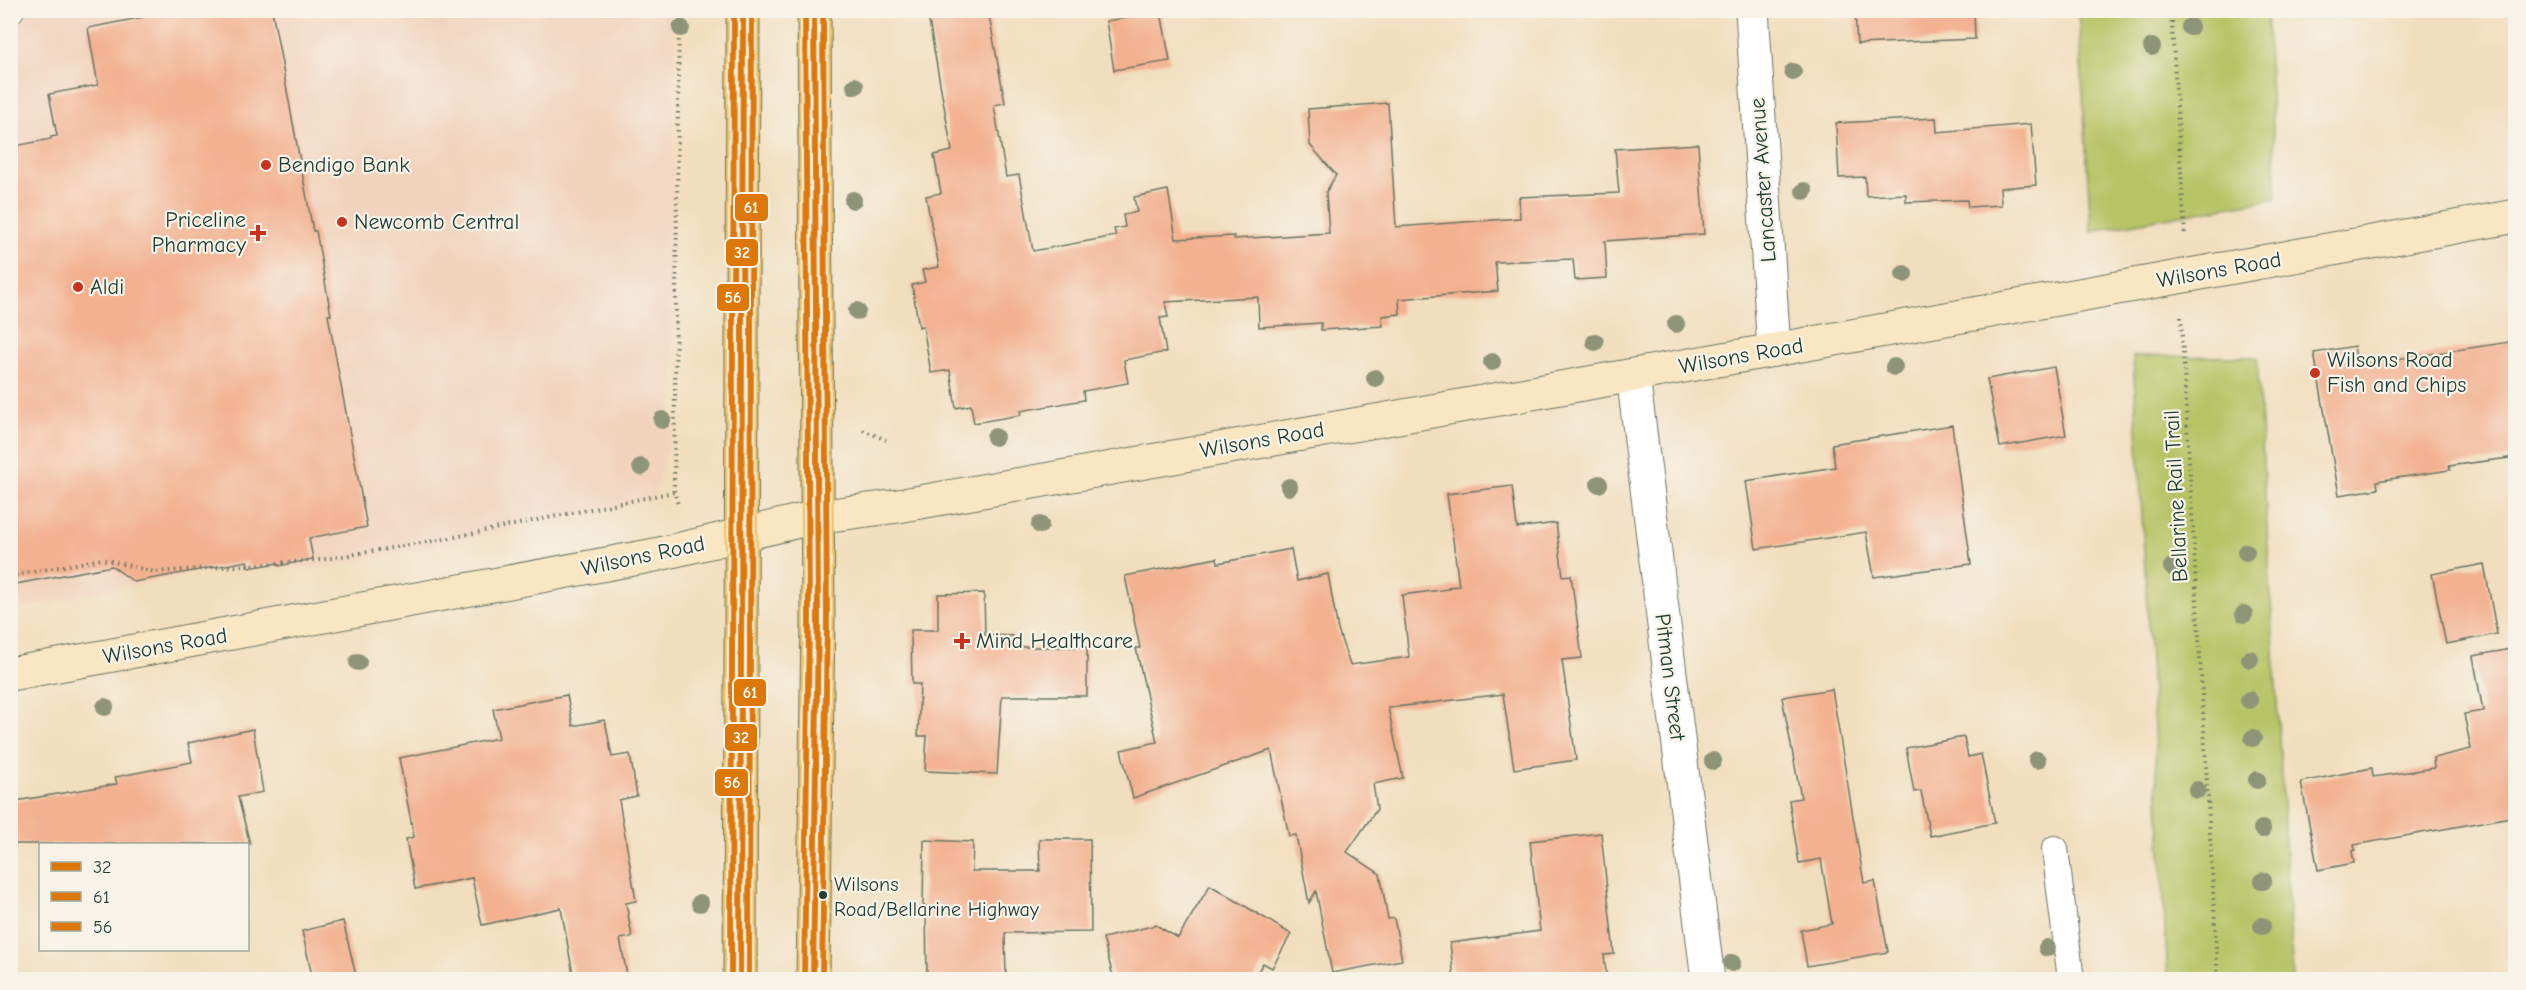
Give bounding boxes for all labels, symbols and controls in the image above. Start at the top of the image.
street label: Lancaster Avenue [1744,97,1782,263]
place label: Bendigo Bank [278,152,410,178]
marker: Bendigo Bank [259,158,273,172]
line badge: 61 [734,193,769,222]
text: 61 [744,199,758,217]
place label: Priceline Pharmacy [152,207,246,258]
place label: Newcomb Central [354,209,519,235]
marker: Newcomb Central [335,215,349,229]
marker: Priceline Pharmacy [251,226,265,240]
line badge: 32 [725,238,759,267]
text: 32 [734,244,750,262]
street label: Wilsons Road [2155,246,2283,294]
place label: Aldi [90,274,124,300]
marker: Aldi [71,280,85,294]
line badge: 56 [716,283,750,312]
text: 56 [725,289,741,307]
street label: Wilsons Road [1677,332,1805,380]
place label: Wilsons Road Fish and Chips [2327,347,2466,398]
marker: Wilsons Road Fish and Chips [2308,366,2322,380]
street label: Bellarine Rail Trail [2159,409,2193,583]
street label: Wilsons Road [1198,416,1326,464]
street label: Wilsons Road [579,530,707,582]
street label: Pitman Street [1649,612,1691,743]
street label: Wilsons Road [101,622,229,670]
place label: Mind Healthcare [976,628,1133,654]
marker: Mind Healthcare [953,632,971,650]
line badge: 61 [733,678,767,707]
text: 61 [743,684,757,702]
line badge: 32 [724,723,758,752]
text: 32 [733,729,749,747]
line badge: 56 [714,768,749,797]
text: 56 [724,774,740,792]
legend [39,843,249,951]
text: 32 [93,857,112,878]
place label: Wilsons Road/Bellarine Highway [834,873,1039,921]
text: 61 [93,887,110,908]
marker: Wilsons Road/Bellarine Highway [817,889,829,901]
text: 56 [93,917,113,938]

